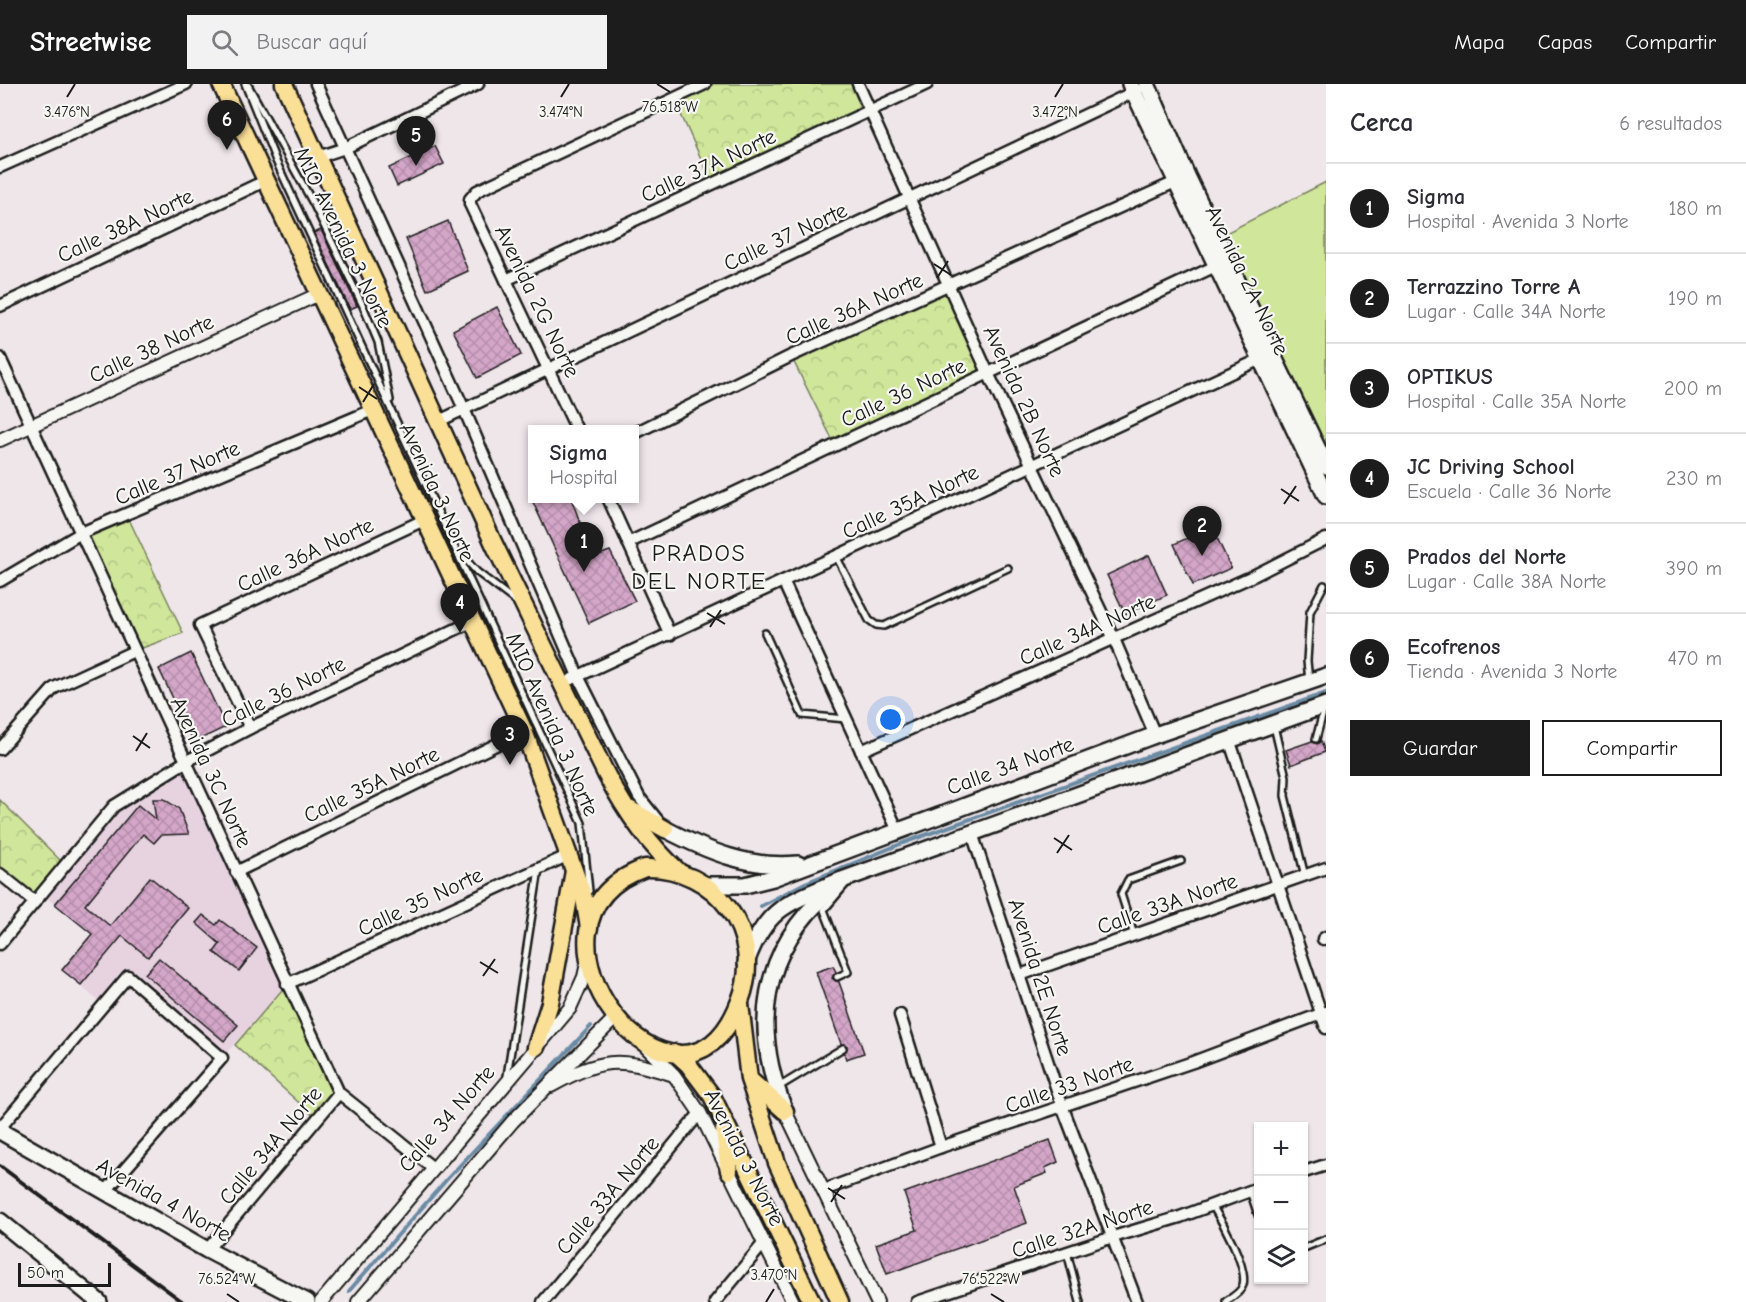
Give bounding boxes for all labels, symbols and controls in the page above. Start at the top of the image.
search box [187,15,607,69]
text: Streetwise [30,26,151,58]
icon: search [208,26,241,59]
text: Buscar aquí [256,29,367,55]
text: Mapa [1454,30,1505,54]
text: Capas [1538,30,1592,54]
text: Compartir [1625,30,1716,54]
text: 76.518°W [642,98,698,116]
pin: 6 [208,100,246,150]
text: 3.476°N [44,103,90,121]
text: 3.474°N [539,103,583,121]
text: 3.472°N [1032,103,1078,121]
text: Cerca [1350,108,1414,138]
text: 6 resultados [1619,112,1722,135]
pin: 5 [396,116,436,166]
street label: Calle 37A Norte [637,123,780,209]
street label: MIO Avenida 3 Norte [288,143,398,332]
street label: Calle 38A Norte [53,183,198,269]
text: Sigma [1407,184,1465,210]
street label: Calle 37 Norte [720,197,851,277]
text: 1 [1366,197,1373,220]
text: 180 m [1668,197,1722,220]
street label: Avenida 2A Norte [1200,201,1295,360]
text: Hospital · Avenida 3 Norte [1407,210,1629,233]
street label: Avenida 2G Norte [489,221,585,382]
street label: Calle 36A Norte [782,267,927,351]
text: Terrazzino Torre A [1407,274,1580,300]
text: 2 [1365,287,1374,310]
text: 190 m [1668,287,1722,310]
text: Lugar · Calle 34A Norte [1407,300,1606,323]
street label: Calle 38 Norte [85,309,218,389]
street label: Avenida 2B Norte [978,322,1071,481]
street label: Calle 36 Norte [837,353,970,433]
text: OPTIKUS [1407,364,1493,390]
text: 3 [1365,377,1374,400]
text: 200 m [1664,377,1722,400]
text: Hospital · Calle 35A Norte [1407,390,1626,413]
street label: Avenida 3 Norte [394,419,481,566]
popup [528,425,639,503]
street label: Calle 37 Norte [111,435,244,511]
text: Sigma [549,440,607,466]
text: JC Driving School [1407,454,1575,480]
street label: Calle 35A Norte [838,459,983,545]
text: Hospital [549,466,618,489]
text: 4 [1365,467,1374,490]
text: 230 m [1666,467,1722,490]
text: Escuela · Calle 36 Norte [1407,480,1611,503]
pin: 2 [1182,506,1222,556]
street label: Calle 36A Norte [233,512,378,598]
pin: 1 [564,522,604,572]
district label: PRADOS DEL NORTE [631,539,767,595]
text: Prados del Norte [1407,544,1566,570]
text: 5 [1364,557,1375,580]
text: 390 m [1666,557,1722,580]
text: Lugar · Calle 38A Norte [1407,570,1606,593]
pin: 4 [440,584,480,633]
street label: Calle 34A Norte [1015,588,1160,672]
street label: MIO Avenida 3 Norte [501,628,605,820]
text: Ecofrenos [1407,634,1500,660]
text: 6 [1364,647,1375,670]
text: 470 m [1667,647,1722,670]
street label: Calle 36 Norte [217,651,350,733]
text: Tienda · Avenida 3 Norte [1407,660,1617,683]
street label: Avenida 3C Norte [165,693,257,852]
your location [876,705,905,734]
pin: 3 [490,716,530,765]
button: Guardar [1350,720,1530,776]
button: Compartir [1542,720,1722,776]
street label: Calle 34 Norte [943,731,1078,801]
street label: Calle 35A Norte [299,741,443,829]
street label: Calle 35 Norte [354,862,487,942]
street label: Calle 33A Norte [1094,868,1241,940]
street label: Avenida 2E Norte [1002,895,1078,1059]
street label: Calle 33 Norte [1002,1051,1137,1119]
street label: Calle 34 Norte [393,1060,500,1178]
street label: Calle 34A Norte [214,1081,328,1210]
street label: Avenida 3 Norte [698,1085,790,1230]
map controls [1254,1122,1308,1284]
button: + [1254,1122,1308,1176]
street label: Calle 33A Norte [551,1131,665,1260]
street label: Avenida 4 Norte [92,1152,235,1248]
button: − [1254,1176,1308,1230]
street label: Calle 32A Norte [1008,1194,1156,1264]
button: layers [1254,1230,1308,1284]
scale bar [18,1260,111,1288]
text: 50 m [27,1264,64,1282]
text: 3.470°N [751,1266,797,1284]
text: 76.524°W [198,1270,256,1288]
text: 76.522°W [962,1270,1020,1288]

